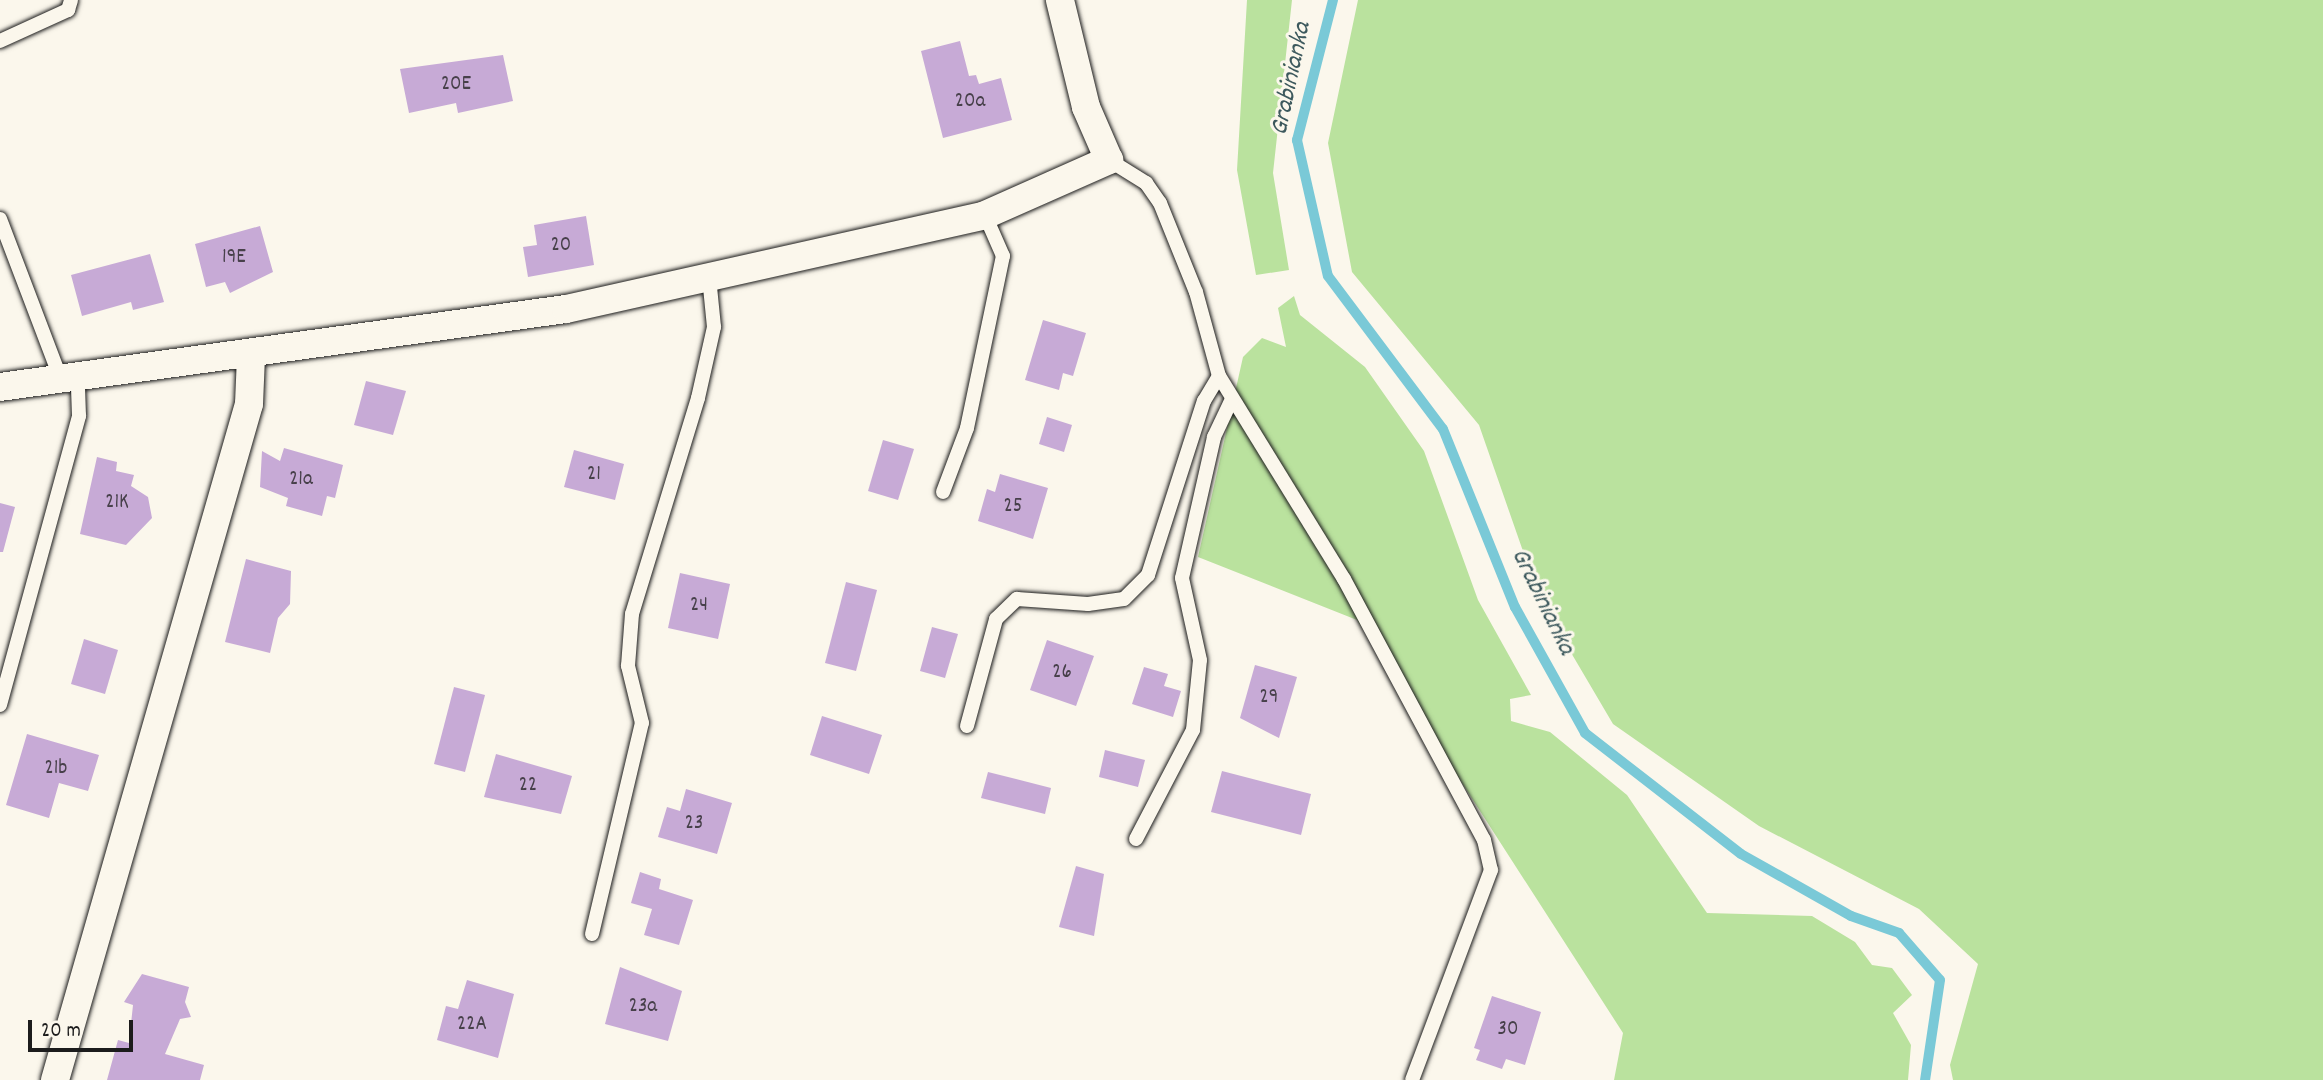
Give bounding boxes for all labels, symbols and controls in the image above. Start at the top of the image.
water label: Grabinianka [1265,20,1319,138]
house number: 20E [441,72,471,98]
house number: 20a [955,89,985,115]
house number: 20 [551,233,571,259]
house number: 19E [222,245,246,271]
house number: 21 [587,462,601,488]
house number: 21a [289,467,313,493]
house number: 21K [105,490,129,516]
house number: 25 [1004,494,1022,520]
water label: Grabinianka [1503,544,1581,660]
house number: 24 [690,593,708,619]
house number: 26 [1052,660,1072,686]
house number: 29 [1260,685,1278,711]
house number: 21b [45,756,67,782]
house number: 22 [519,773,537,799]
house number: 23 [685,811,703,837]
house number: 23a [629,994,657,1020]
scale bar [32,1006,136,1050]
house number: 22A [457,1012,487,1038]
text: 20 m [41,1017,81,1047]
house number: 30 [1498,1017,1518,1043]

